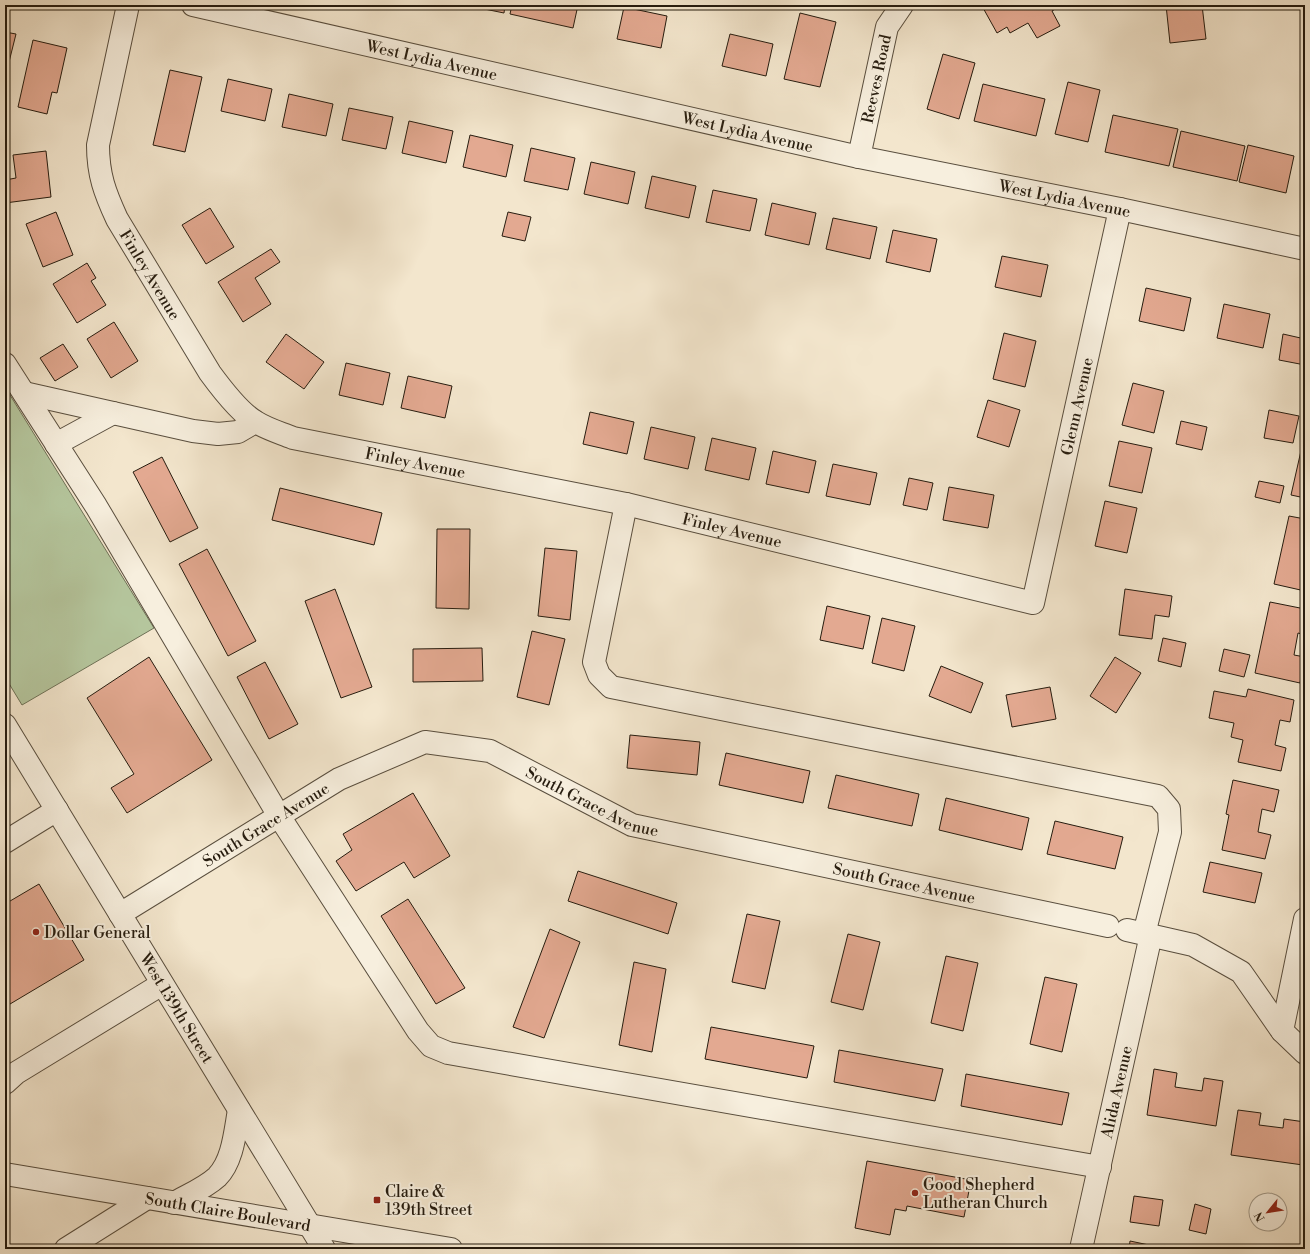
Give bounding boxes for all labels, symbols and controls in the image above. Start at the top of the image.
street label: Reeves Road [858,33,896,125]
street label: West Lydia Avenue [363,36,499,85]
street label: West Lydia Avenue [679,108,815,157]
street label: West Lydia Avenue [996,176,1132,222]
street label: Finley Avenue [115,226,184,324]
street label: Glenn Avenue [1057,356,1098,457]
street label: Finley Avenue [363,444,467,483]
street label: Finley Avenue [680,509,784,553]
street label: South Grace Avenue [522,762,660,841]
street label: South Grace Avenue [199,779,333,872]
street label: South Grace Avenue [831,859,977,909]
place label: Dollar General [44,923,151,943]
marker: Dollar General [31,927,41,937]
street label: West 139th Street [135,949,218,1067]
street label: Alida Avenue [1097,1044,1137,1141]
place label: Good Shepherd Lutheran Church [923,1175,1048,1213]
place label: Claire & 139th Street [385,1182,473,1220]
marker: Good Shepherd Lutheran Church [910,1188,920,1198]
street label: South Claire Boulevard [144,1189,312,1236]
north arrow [1248,1192,1288,1232]
marker: Claire & 139th Street [372,1195,382,1205]
text: N [1252,1209,1268,1224]

